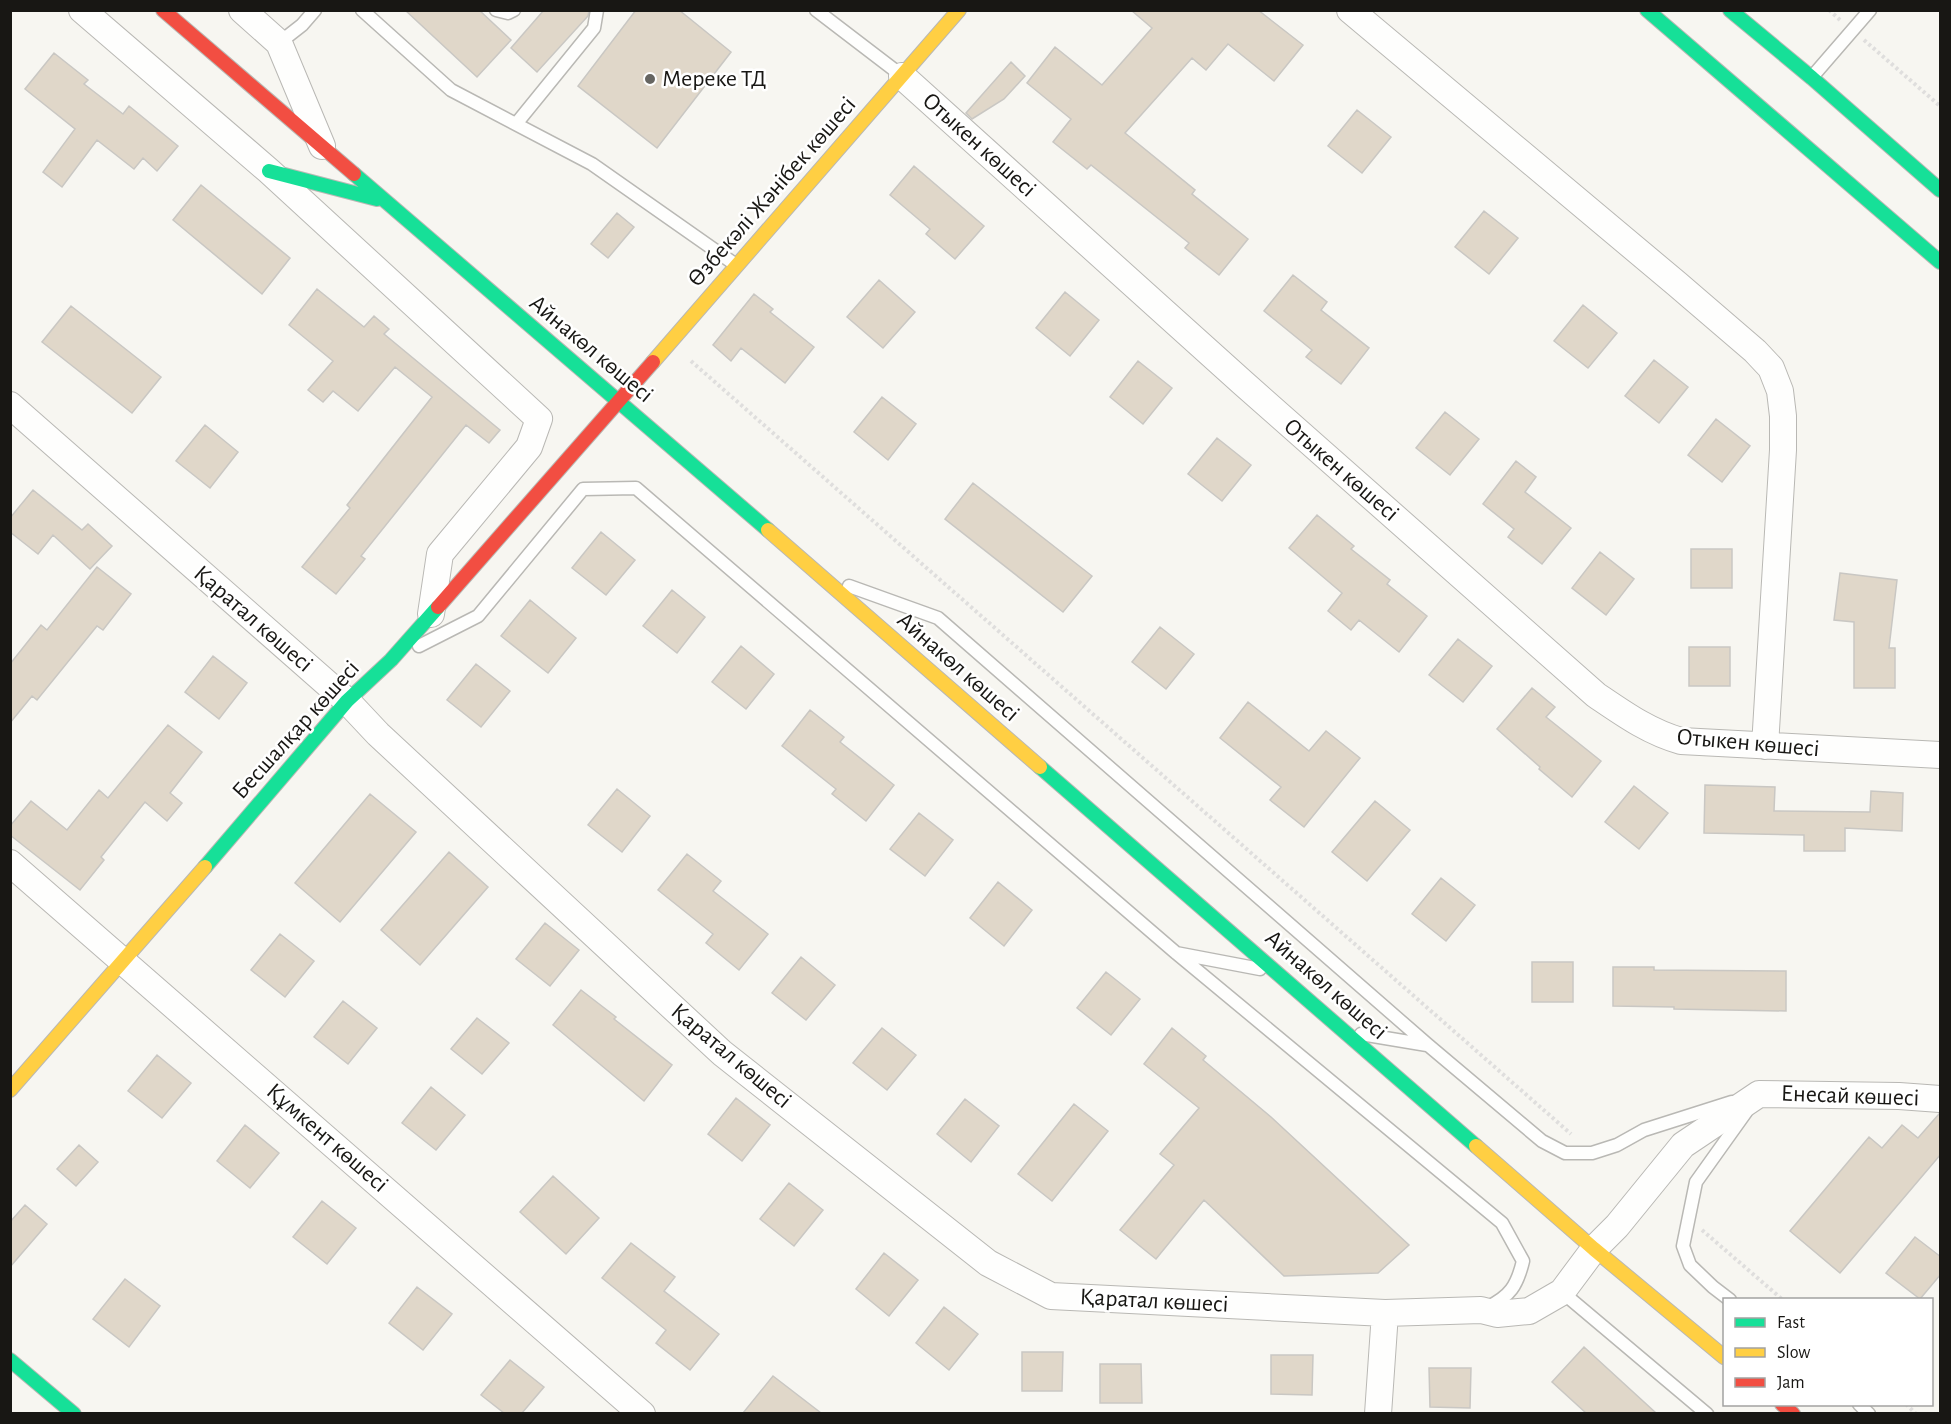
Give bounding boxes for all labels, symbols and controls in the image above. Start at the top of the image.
place label: Мереке ТД [662,67,767,91]
marker: Мереке ТД [643,72,657,86]
street label: Отыкен көшесі [918,88,1040,202]
street label: Өзбекәлі Жәнібек көшесі [683,92,861,292]
street label: Айнакөл көшесі [525,291,657,407]
street label: Отыкен көшесі [1279,414,1403,526]
street label: Қаратал көшесі [189,561,317,677]
street label: Айнакөл көшесі [892,608,1024,726]
street label: Бесшалқар көшесі [228,656,364,804]
street label: Отыкен көшесі [1676,725,1820,761]
street label: Айнакөл көшесі [1260,926,1392,1044]
street label: Қаратал көшесі [666,999,796,1113]
street label: Құмкент көшесі [262,1079,392,1197]
street label: Енесай көшесі [1780,1082,1920,1110]
street label: Қаратал көшесі [1079,1285,1229,1317]
legend [1723,1298,1933,1406]
text: Fast [1777,1314,1805,1332]
text: Slow [1777,1344,1810,1362]
text: Jam [1777,1374,1805,1392]

